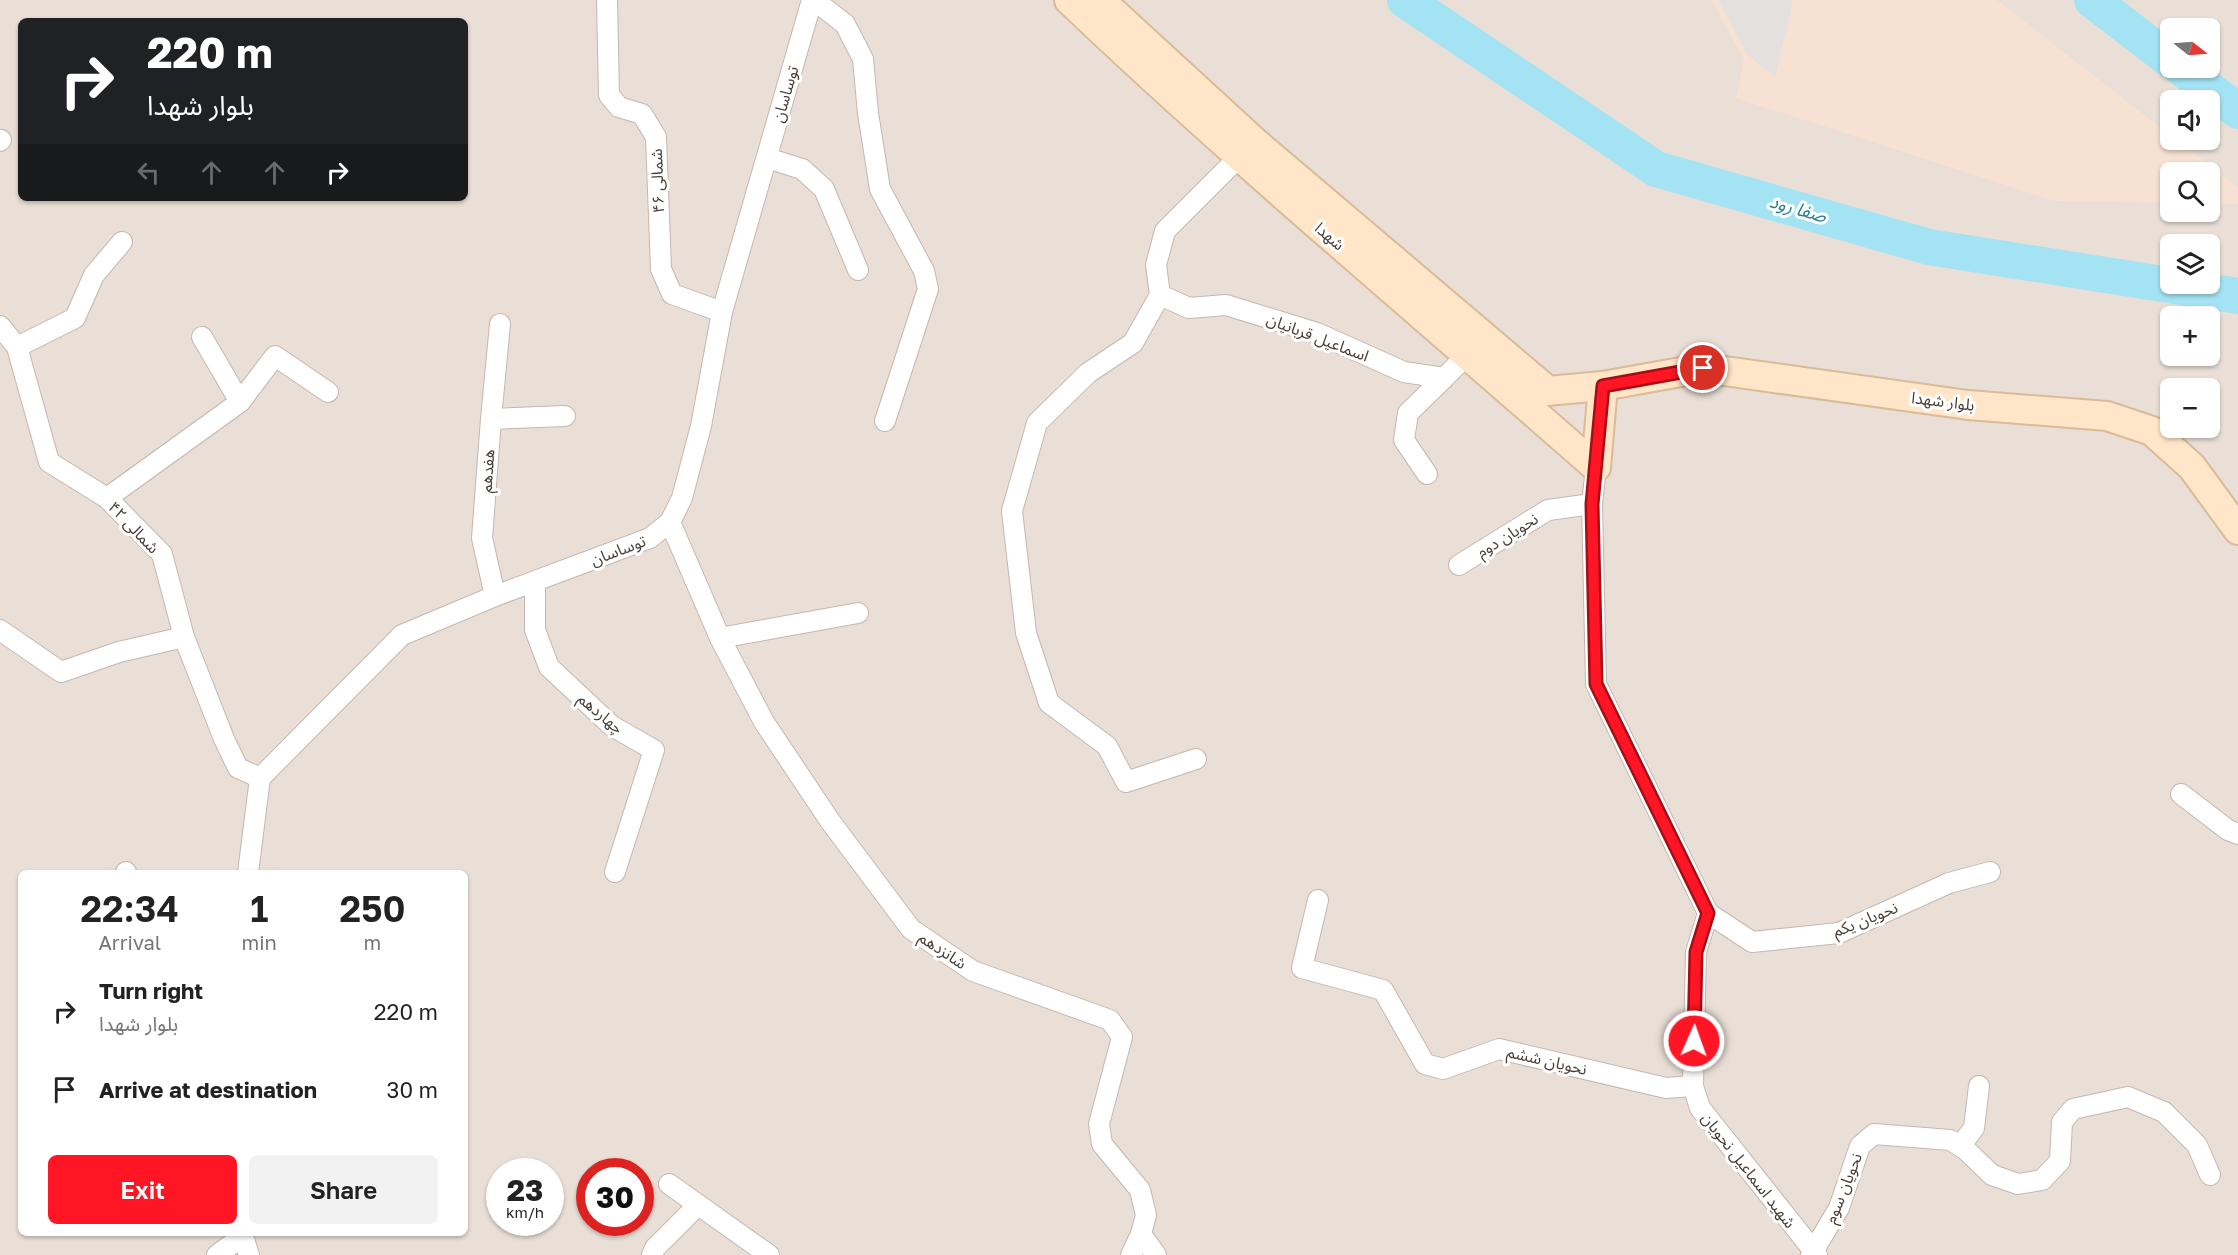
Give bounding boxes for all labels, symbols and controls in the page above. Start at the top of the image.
north arrow [2160,18,2220,78]
map controls [2160,18,2220,438]
text: 220 m [147,27,273,77]
icon: right [48,42,126,120]
street label: توساسان [767,63,803,124]
text: بلوار شهدا [147,89,254,121]
button: sound [2160,90,2220,150]
street label: شمالی ۴۶ [646,148,668,214]
icon: left [132,156,165,189]
icon: ahead [195,156,228,189]
icon: ahead [258,156,291,189]
icon: right [321,156,354,189]
button: search [2160,162,2220,222]
water label: صفا رود [1767,189,1830,228]
street label: شهدا [1311,218,1349,254]
button: layers [2160,234,2220,294]
button: + [2160,306,2220,366]
street label: اسماعیل قربانیان [1264,308,1372,366]
pin [1677,342,1728,393]
icon: arrive [1686,351,1719,384]
button: − [2160,378,2220,438]
street label: بلوار شهدا [1910,387,1976,415]
street label: هفدهم [475,448,501,494]
street label: شمالی ۴۲ [104,497,164,557]
street label: نحویان دوم [1472,508,1543,564]
street label: توساسان [587,530,649,570]
street label: چهاردهم [572,688,628,740]
text: 22:34 [80,887,179,930]
text: 1 [250,887,268,930]
text: 250 [339,887,406,930]
street label: نحویان یکم [1830,897,1902,944]
street label: شانزدهم [914,927,971,976]
text: Arrival [98,930,161,954]
text: min [242,930,277,954]
text: m [364,930,381,954]
text: Turn right [99,977,203,1004]
icon: right [48,995,81,1028]
text: 220 m [374,998,438,1025]
position arrow [1662,1009,1726,1073]
text: بلوار شهدا [99,1011,178,1035]
street label: نحویان ششم [1504,1041,1589,1082]
icon: arrive [48,1073,81,1106]
text: Arrive at destination [99,1076,317,1103]
text: 30 m [387,1076,438,1103]
street label: شهید اسماعیل نحویان [1698,1108,1800,1232]
street label: نحویان سوم [1820,1150,1869,1227]
button: Exit [48,1155,237,1224]
button: Share [249,1155,438,1224]
speed limit sign: 30 [576,1158,654,1236]
text: 23 [507,1172,543,1208]
text: km/h [506,1203,544,1221]

